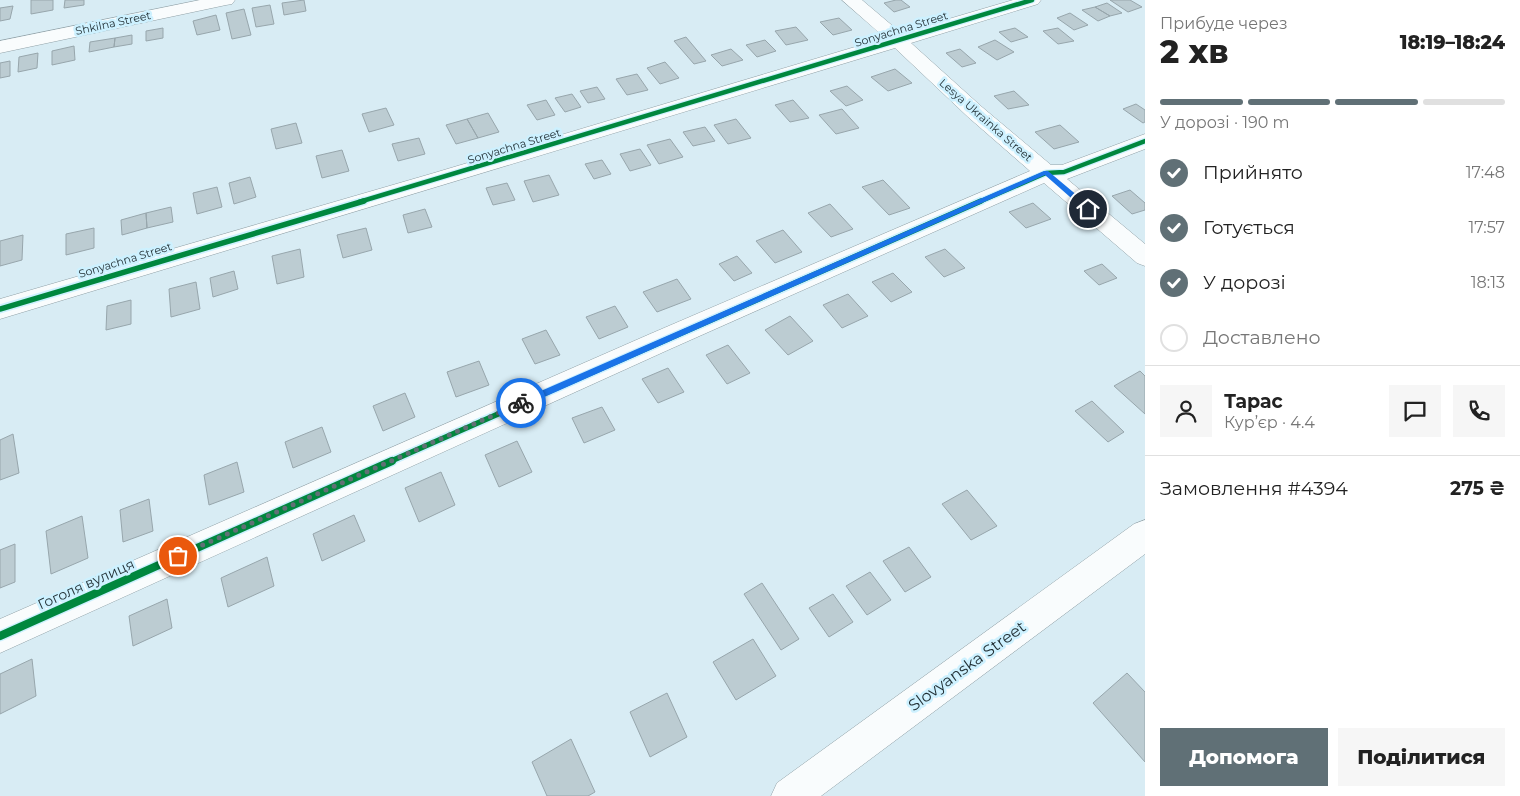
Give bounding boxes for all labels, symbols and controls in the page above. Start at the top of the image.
street label: Shkilna Street [74,8,153,38]
street label: Sonyachna Street [853,8,950,50]
text: Прибуде через [1160,14,1287,33]
text: 18:19–18:24 [1400,31,1505,54]
text: 2 хв [1160,32,1228,71]
street label: Lesya Ukrainka Street [937,76,1036,165]
text: У дорозі · 190 m [1160,113,1289,132]
street label: Sonyachna Street [466,125,563,167]
icon: check [1160,159,1188,187]
text: Прийнято [1203,161,1303,184]
text: 17:48 [1466,163,1505,182]
pin [1067,188,1109,230]
icon: home [1074,195,1102,223]
icon: check [1160,214,1188,242]
text: Готується [1203,216,1295,239]
text: 17:57 [1468,218,1505,237]
street label: Sonyachna Street [77,239,174,281]
icon: check [1160,269,1188,297]
text: У дорозі [1203,271,1286,294]
text: 18:13 [1471,273,1505,292]
text: Доставлено [1203,326,1321,349]
courier [496,378,546,428]
button: person [1160,385,1212,437]
button: chat [1389,385,1441,437]
button: phone [1453,385,1505,437]
icon: bike [507,389,535,417]
text: Тарас [1224,390,1283,413]
text: Кур’єр · 4.4 [1224,413,1315,432]
text: Замовлення #4394 [1160,477,1348,500]
text: 275 ₴ [1450,477,1505,500]
pin [157,535,199,577]
icon: bag [164,542,192,570]
street label: Гоголя вулиця [35,555,137,613]
street label: Slovyanska Street [905,617,1030,715]
button: Допомога [1160,728,1328,786]
button: Поділитися [1338,728,1505,786]

